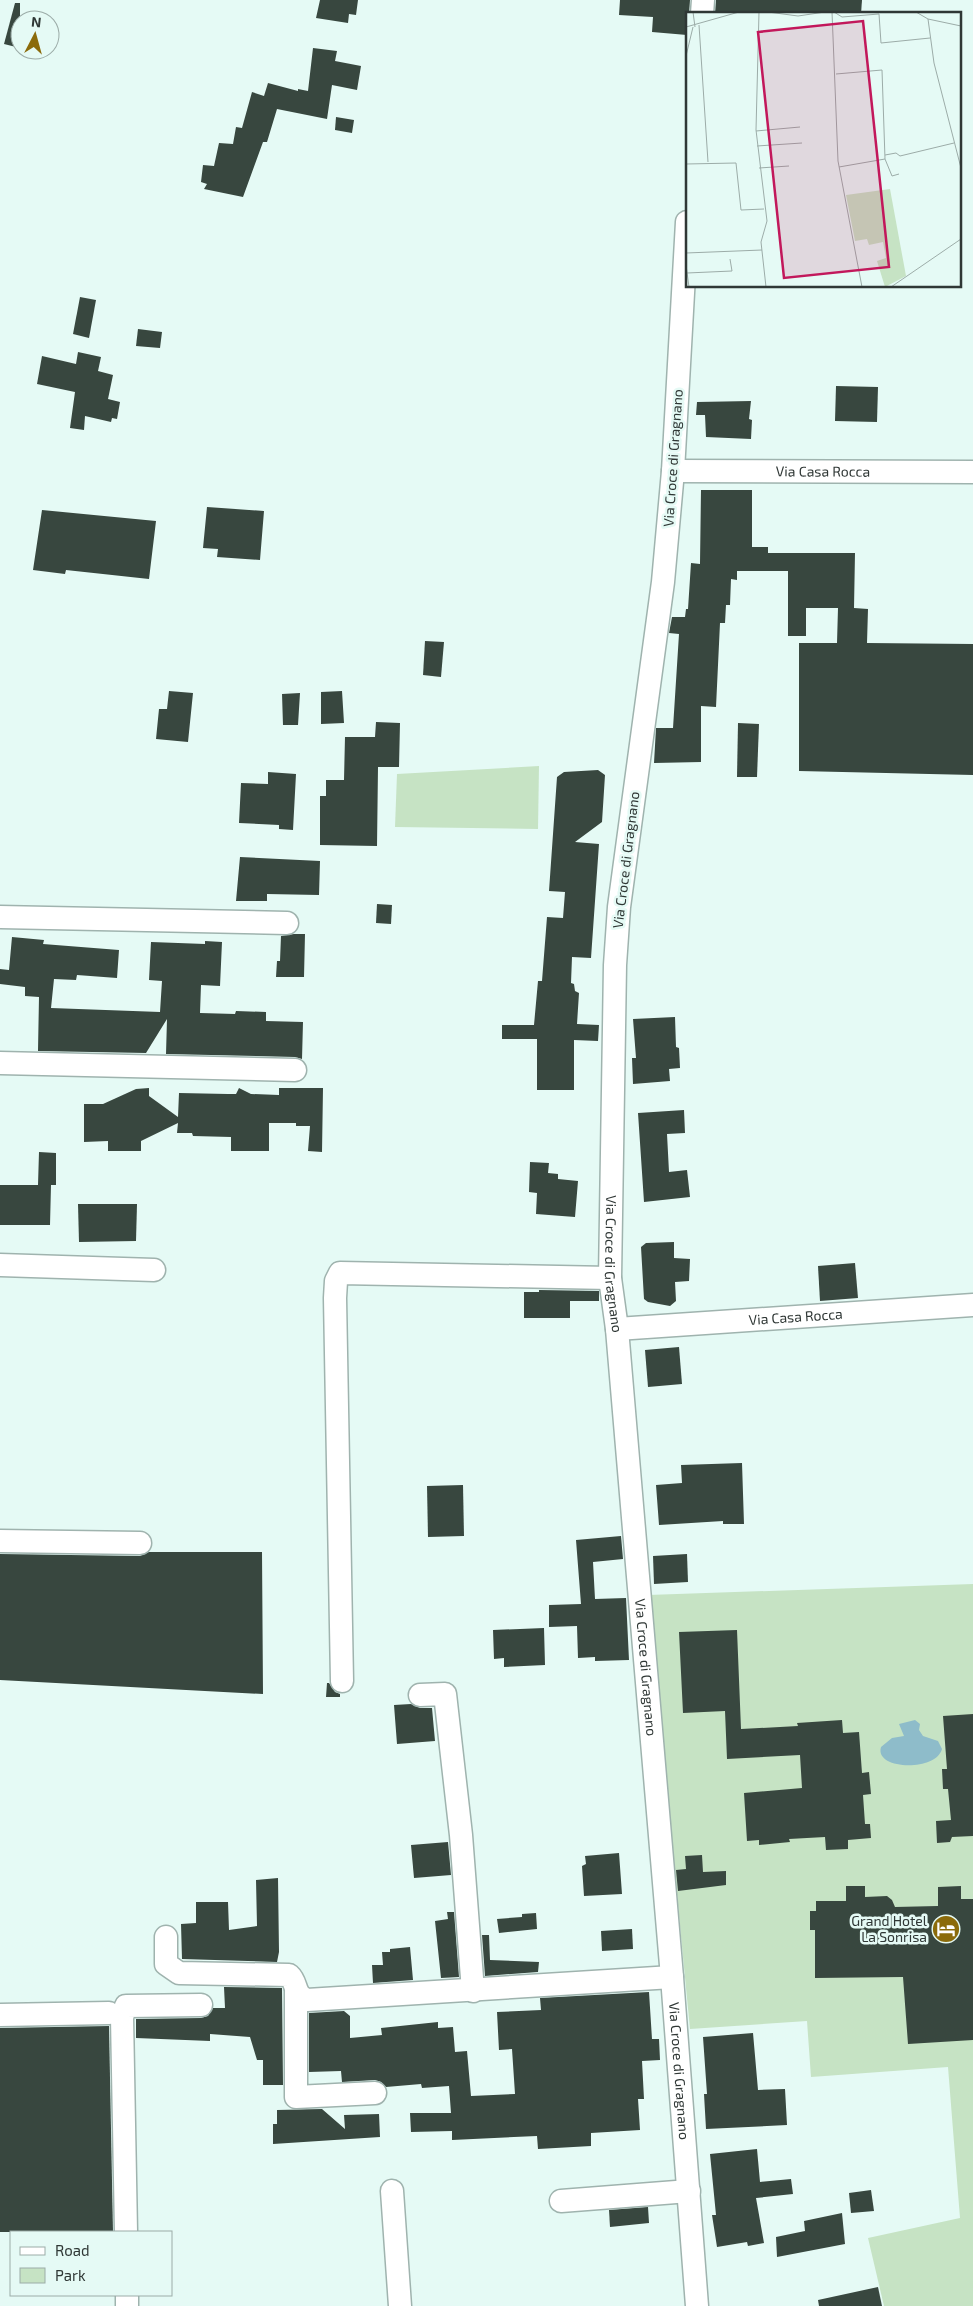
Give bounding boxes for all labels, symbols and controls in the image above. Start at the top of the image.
north arrow [10,10,60,60]
inset map [686,12,960,288]
text: N [30,13,42,31]
street label: Via Croce di Gragnano [659,389,686,527]
street label: Via Casa Rocca [776,462,870,480]
street label: Via Croce di Gragnano [609,790,642,929]
street label: Via Croce di Gragnano [602,1195,626,1334]
street label: Via Casa Rocca [748,1305,843,1328]
street label: Via Croce di Gragnano [632,1598,661,1737]
place label: Grand Hotel La Sonrisa [851,1912,928,1945]
hotel icon: Grand Hotel La Sonrisa [931,1914,961,1944]
street label: Via Croce di Gragnano [666,2001,693,2140]
legend [10,2231,172,2296]
text: Road [55,2241,90,2259]
text: Park [55,2266,86,2284]

